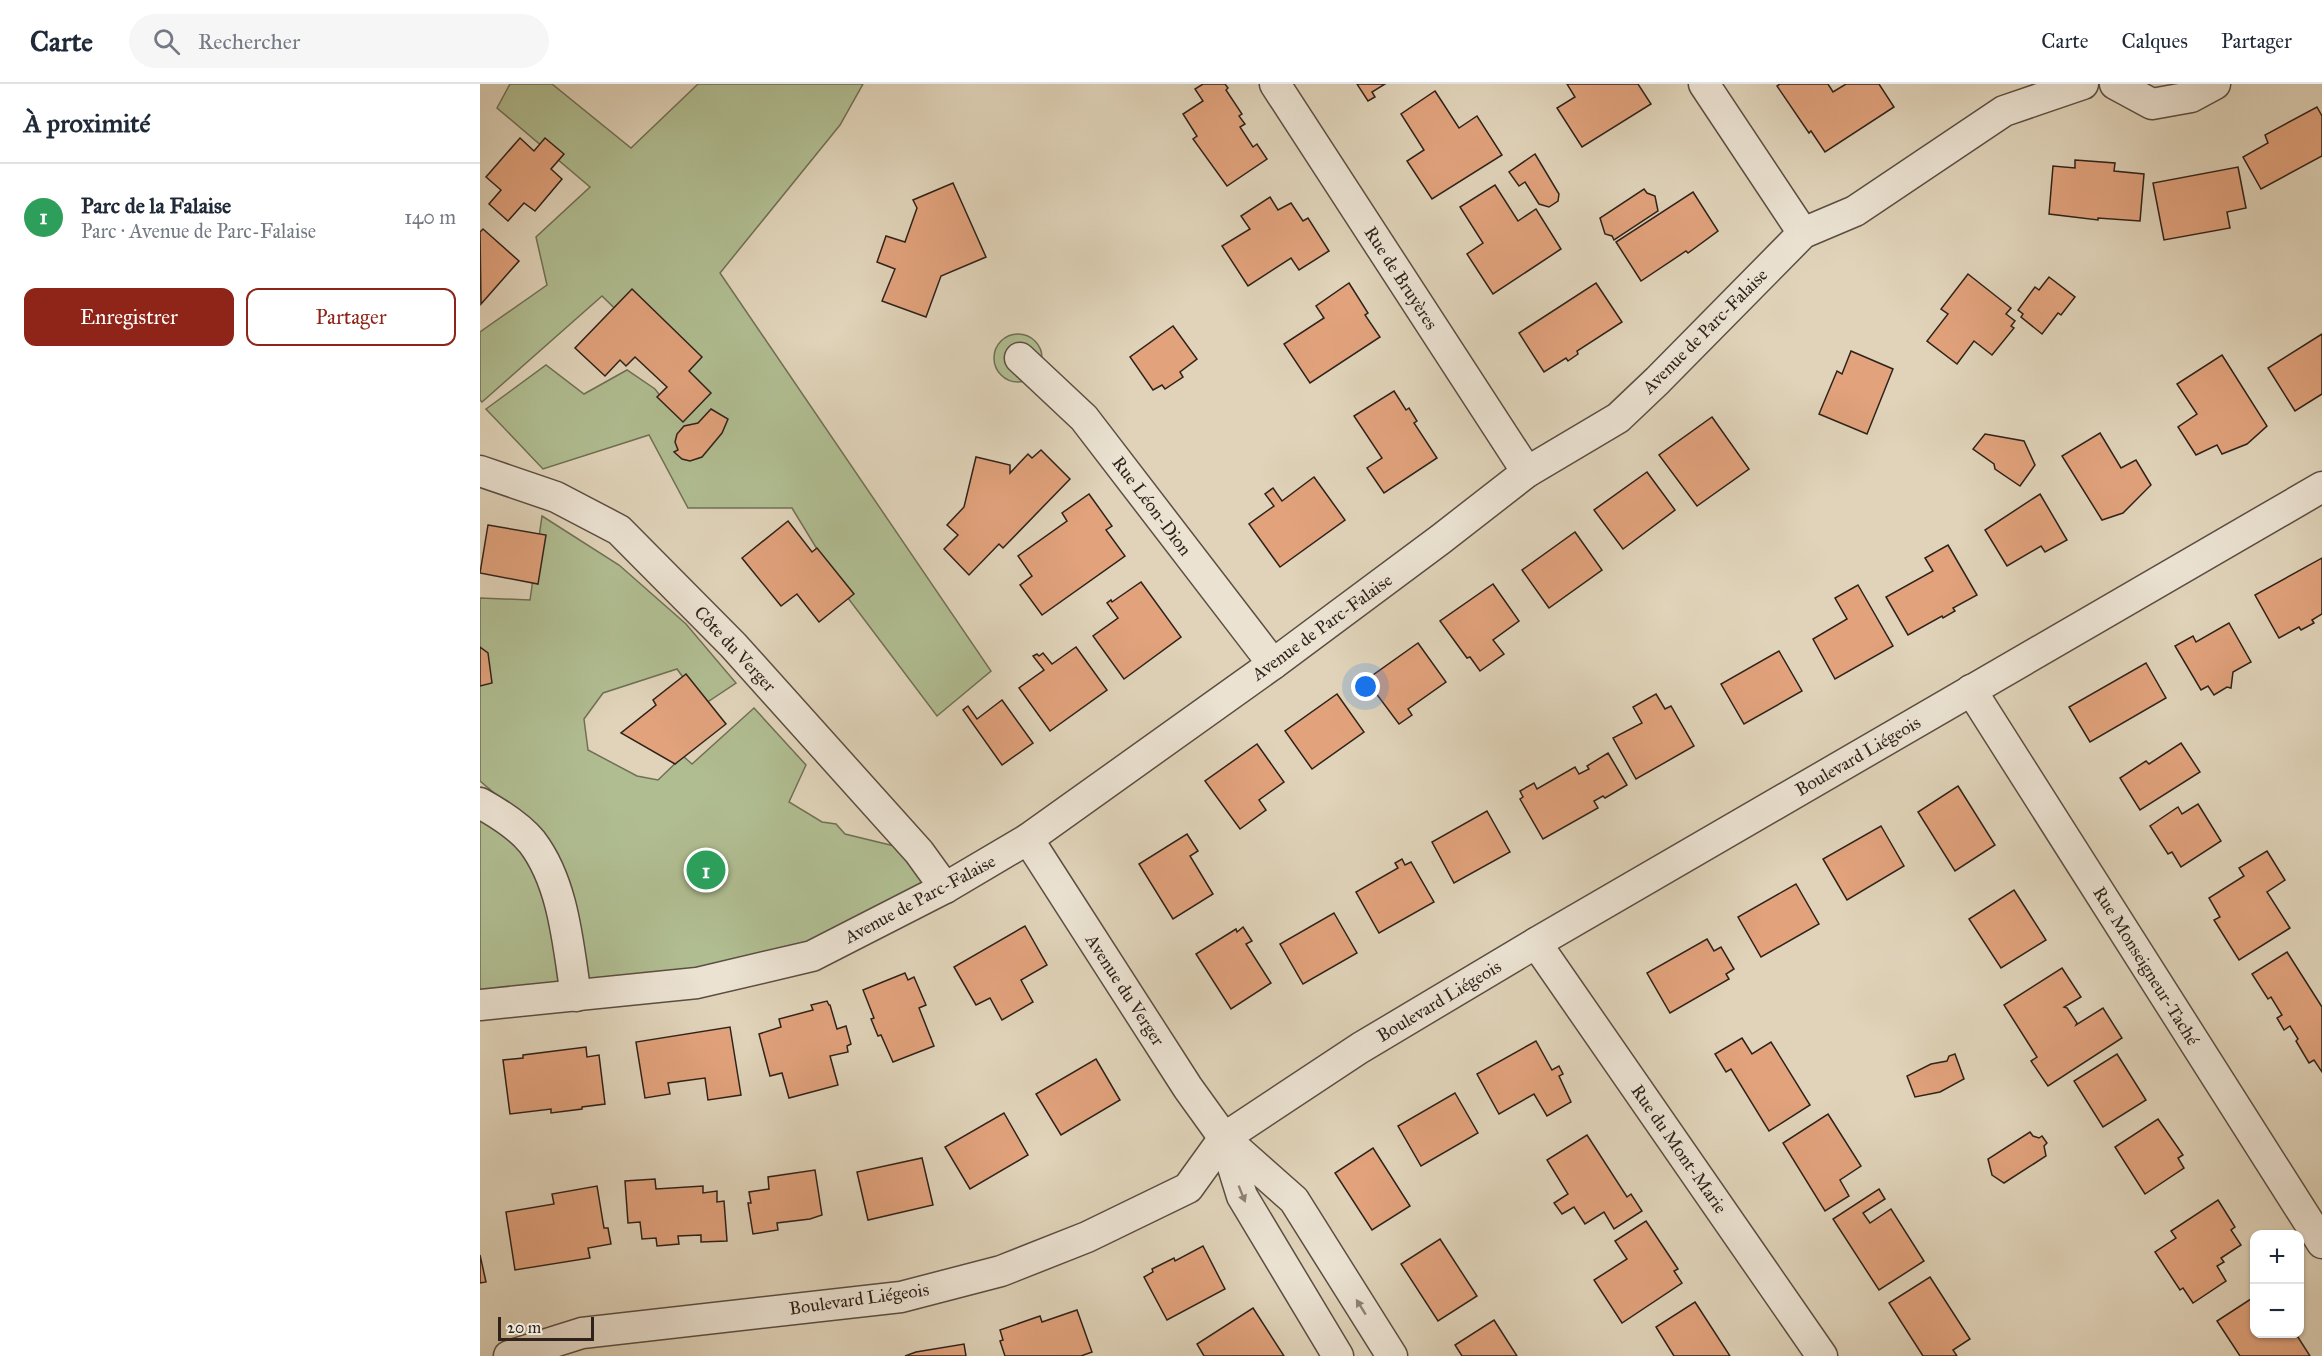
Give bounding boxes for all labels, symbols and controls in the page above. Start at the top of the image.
search box [129,14,549,68]
text: Carte [30,24,93,59]
icon: search [150,25,183,58]
text: Rechercher [198,28,300,55]
text: Carte [2041,28,2088,54]
text: Calques [2121,28,2188,54]
text: Partager [2221,28,2292,54]
text: À proximité [24,107,150,139]
text: Parc de la Falaise [81,192,231,219]
text: 1 [40,205,47,229]
text: 140 m [404,205,456,229]
text: Parc · Avenue de Parc-Falaise [81,219,316,243]
street label: Rue de Bruyères [1360,222,1442,334]
street label: Avenue de Parc-Falaise [1637,264,1772,399]
button: Enregistrer [24,288,234,346]
button: Partager [246,288,456,346]
street label: Rue Léon-Dion [1108,452,1197,560]
street label: Avenue de Parc-Falaise [1247,569,1396,686]
street label: Côte du Verger [689,601,781,698]
your location [1351,672,1380,701]
street label: Boulevard Liégeois [1791,711,1925,802]
pin: 1 [686,848,726,892]
street label: Avenue de Parc-Falaise [840,850,999,949]
street label: Rue Monseigneur-Taché [2087,883,2204,1050]
street label: Avenue du Verger [1079,929,1169,1051]
street label: Boulevard Liégeois [1373,955,1506,1048]
street label: Rue du Mont-Marie [1626,1080,1732,1218]
one-way arrow [1237,1185,1247,1203]
map controls [2250,1230,2304,1338]
button: + [2250,1230,2304,1284]
street label: Boulevard Liégeois [788,1278,930,1321]
button: − [2250,1284,2304,1338]
one-way arrow [1355,1299,1367,1315]
scale bar [498,1314,594,1342]
text: 20 m [507,1318,541,1337]

